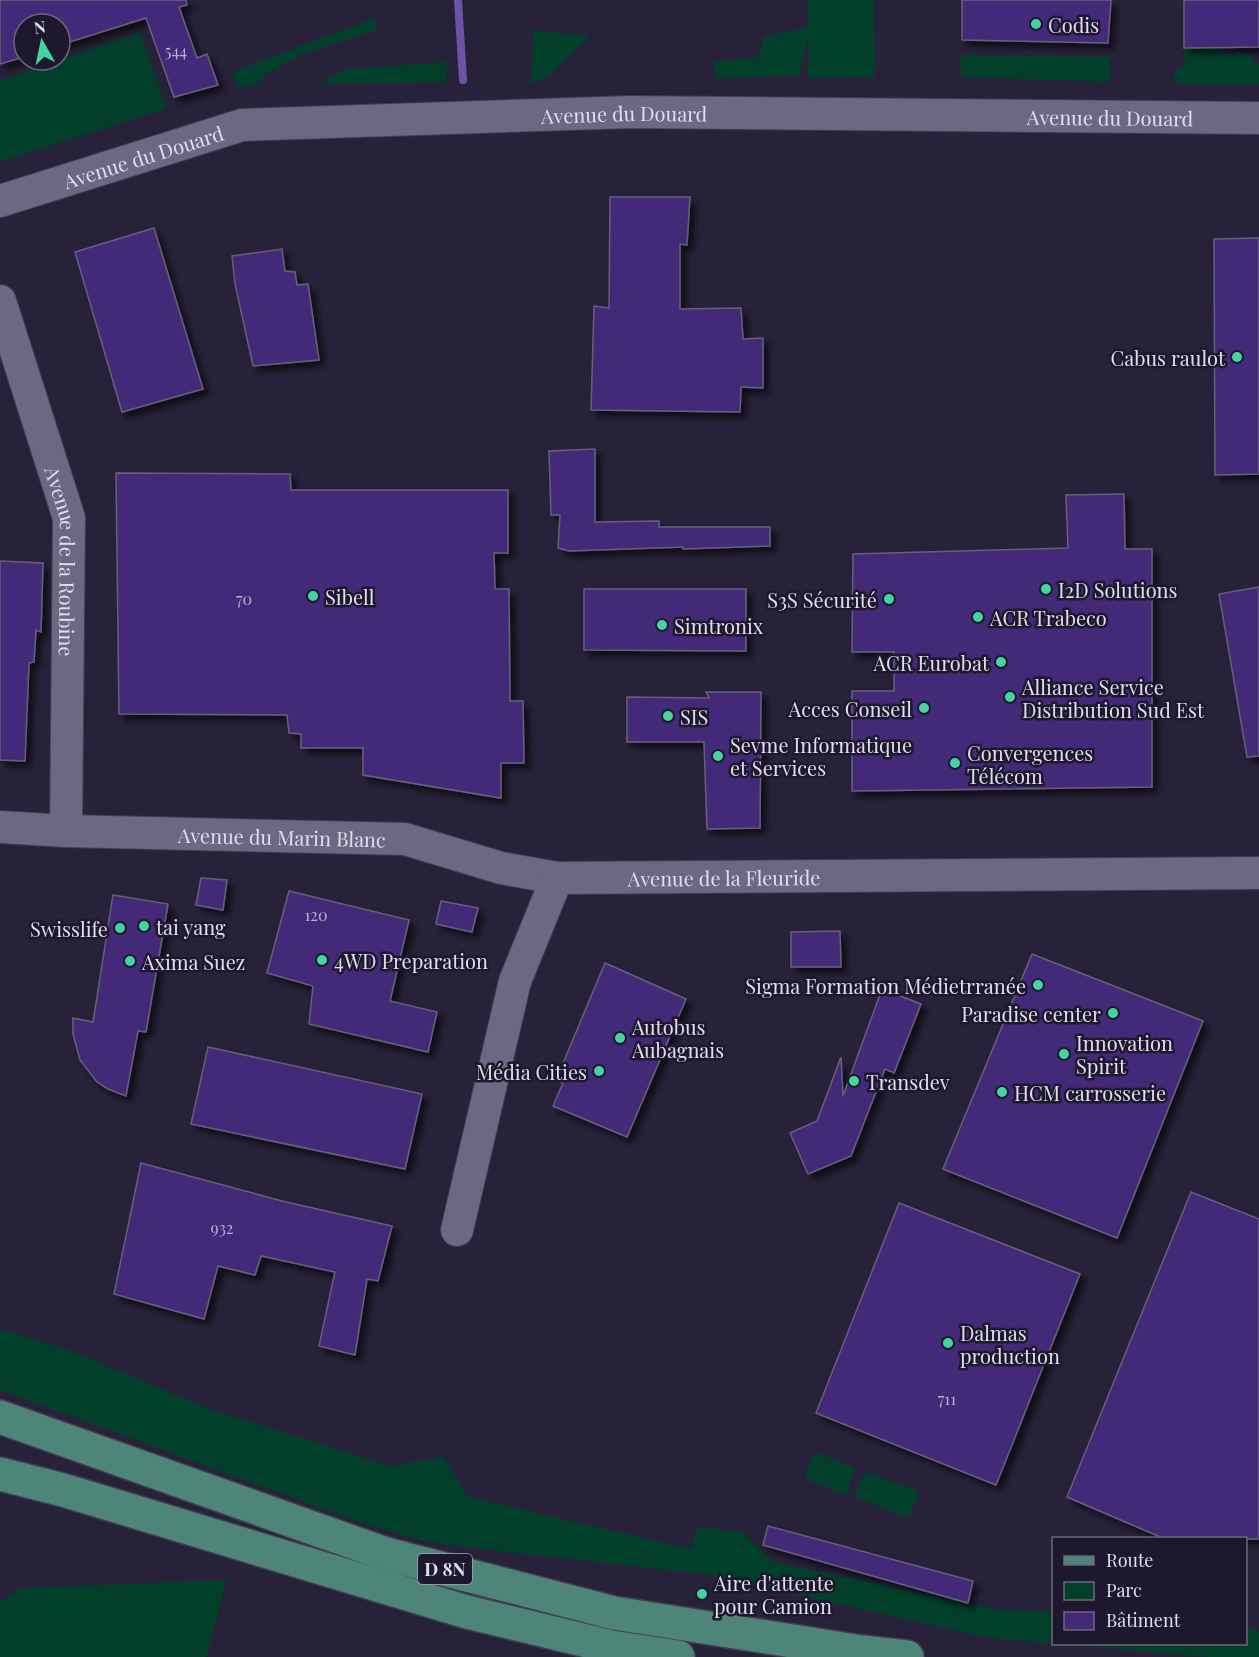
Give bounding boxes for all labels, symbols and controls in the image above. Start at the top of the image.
place label: Codis [1048,11,1099,38]
north arrow [12,12,72,72]
text: N [32,15,47,38]
marker: Codis [1029,17,1043,31]
house number: 544 [165,40,187,61]
street label: Avenue du Douard [540,98,708,129]
street label: Avenue du Douard [1026,102,1194,131]
street label: Avenue du Douard [59,118,227,194]
place label: Cabus raulot [1110,344,1226,371]
marker: Cabus raulot [1230,350,1244,364]
street label: Avenue de la Roubine [39,462,83,657]
place label: I2D Solutions [1058,576,1177,603]
marker: I2D Solutions [1039,582,1053,596]
place label: Sibell [325,583,375,610]
place label: S3S Sécurité [767,586,877,613]
house number: 70 [236,588,252,609]
marker: Sibell [306,589,320,603]
marker: S3S Sécurité [882,592,896,606]
place label: ACR Trabeco [989,604,1107,631]
marker: ACR Trabeco [971,610,985,624]
place label: Simtronix [674,612,764,639]
marker: Simtronix [655,618,669,632]
place label: ACR Eurobat [873,649,990,676]
marker: ACR Eurobat [994,655,1008,669]
place label: Alliance Service Distribution Sud Est [1021,673,1205,723]
marker: Alliance Service Distribution Sud Est [1003,690,1017,704]
place label: Acces Conseil [788,695,912,722]
marker: Acces Conseil [917,701,931,715]
place label: SIS [680,703,708,730]
marker: SIS [661,709,675,723]
place label: Sevme Informatique et Services [730,731,912,781]
place label: Convergences Télécom [967,739,1093,789]
marker: Sevme Informatique et Services [711,749,725,763]
marker: Convergences Télécom [948,756,962,770]
street label: Avenue du Marin Blanc [177,820,386,852]
street label: Avenue de la Fleuride [627,863,821,891]
house number: 120 [304,904,328,925]
place label: tai yang [156,913,226,940]
place label: Swisslife [30,915,108,942]
marker: tai yang [137,919,151,933]
marker: Swisslife [113,921,127,935]
place label: 4WD Preparation [334,947,488,974]
place label: Axima Suez [141,948,245,975]
marker: 4WD Preparation [315,953,329,967]
marker: Axima Suez [123,954,137,968]
place label: Sigma Formation Médietrranée [745,972,1026,999]
marker: Sigma Formation Médietrranée [1031,978,1045,992]
place label: Paradise center [961,1000,1101,1027]
marker: Paradise center [1106,1006,1120,1020]
place label: Autobus Aubagnais [631,1013,724,1063]
place label: Innovation Spirit [1076,1029,1173,1079]
marker: Autobus Aubagnais [613,1031,627,1045]
marker: Innovation Spirit [1057,1047,1071,1061]
place label: Média Cities [476,1058,587,1085]
marker: Média Cities [592,1064,606,1078]
place label: Transdev [866,1068,950,1095]
marker: Transdev [847,1074,861,1088]
place label: HCM carrosserie [1014,1079,1166,1106]
marker: HCM carrosserie [995,1085,1009,1099]
house number: 932 [210,1217,234,1238]
place label: Dalmas production [960,1319,1060,1369]
marker: Dalmas production [941,1336,955,1350]
house number: 711 [938,1388,956,1409]
legend [1052,1537,1247,1645]
text: Route [1106,1548,1153,1572]
road number: D 8N [418,1554,472,1584]
place label: Aire d'attente pour Camion [713,1569,834,1619]
text: Parc [1106,1578,1142,1602]
marker: Aire d'attente pour Camion [695,1587,709,1601]
text: Bâtiment [1106,1608,1181,1632]

